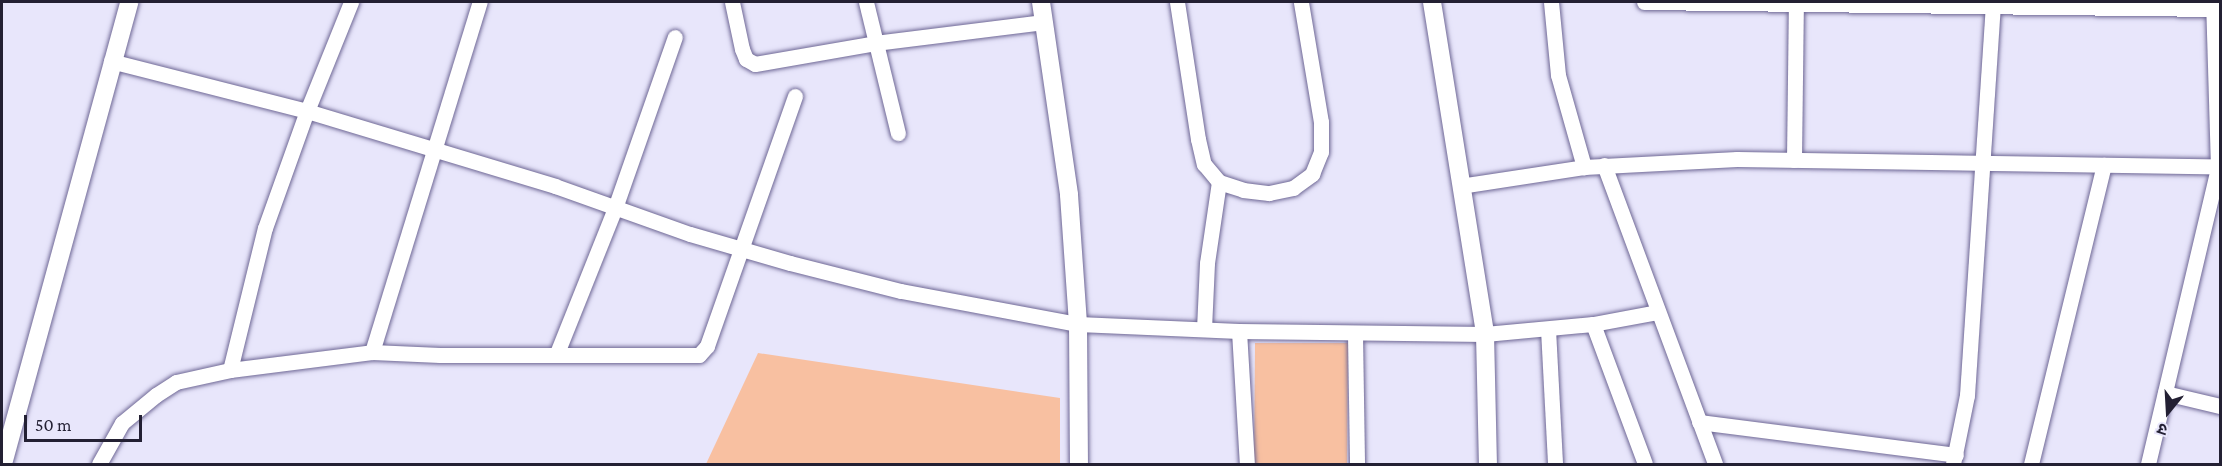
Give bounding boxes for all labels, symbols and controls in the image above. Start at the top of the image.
north arrow [2138,382,2198,442]
scale bar [27,403,146,441]
text: 50 m [35,415,72,435]
text: उ [2155,420,2169,439]

